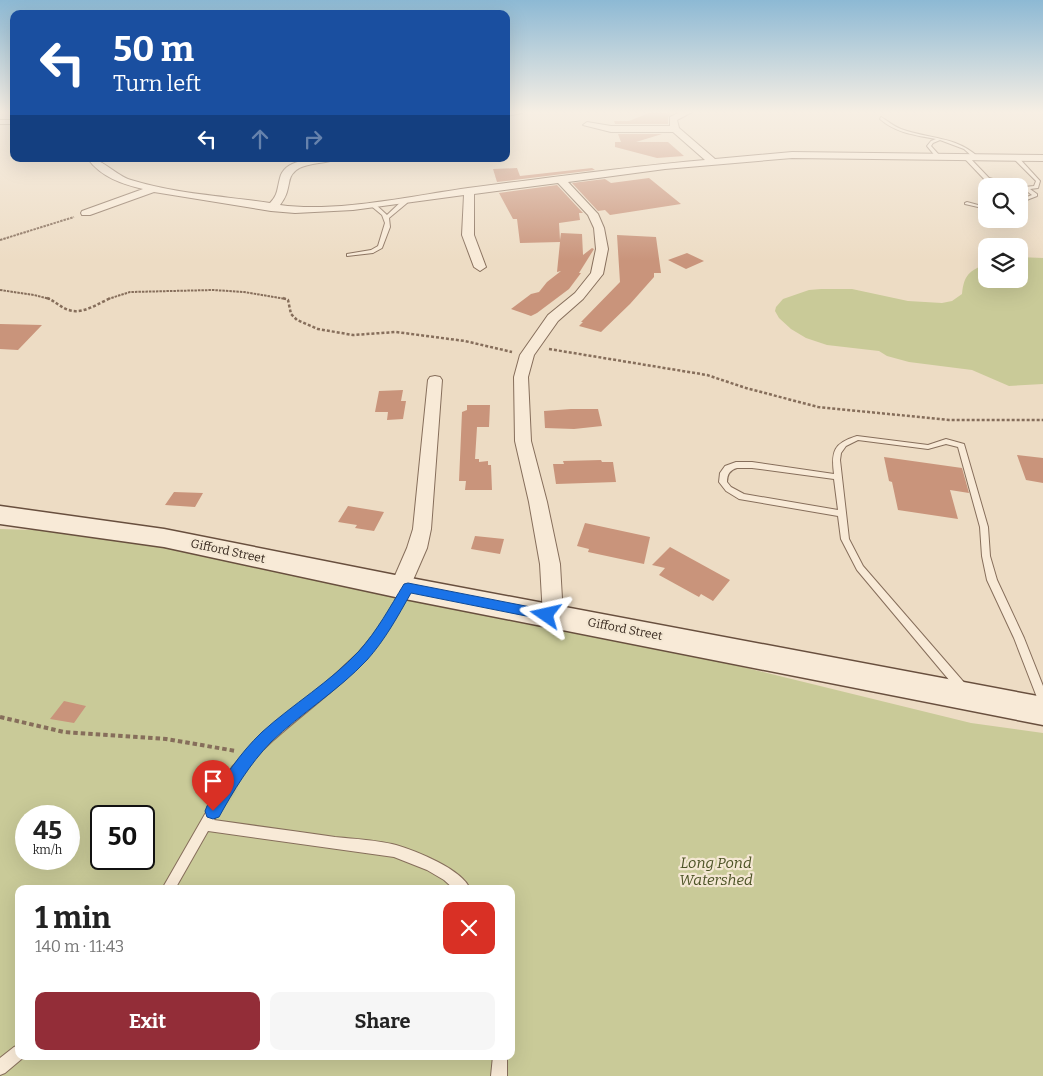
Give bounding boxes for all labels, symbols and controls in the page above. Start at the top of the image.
text: 50 m [113,28,194,70]
icon: left [30,30,95,95]
text: Turn left [113,70,201,97]
icon: left [193,125,221,153]
icon: ahead [246,125,274,153]
icon: right [299,125,327,153]
map controls [978,178,1028,288]
button: search [978,178,1028,228]
button: layers [978,238,1028,288]
street label: Gifford Street [189,536,267,566]
position arrow [519,588,571,640]
street label: Gifford Street [586,615,664,643]
pin [192,760,234,811]
icon: arrive [199,767,227,795]
speed limit sign: 50 [90,805,155,870]
text: 45 [33,816,62,846]
text: km/h [33,843,62,857]
park label: Long Pond Watershed [679,854,753,889]
text: 1 min [35,900,111,936]
button: close [443,902,495,954]
text: 140 m · 11:43 [35,937,124,956]
button: Exit [35,992,260,1050]
button: Share [270,992,495,1050]

